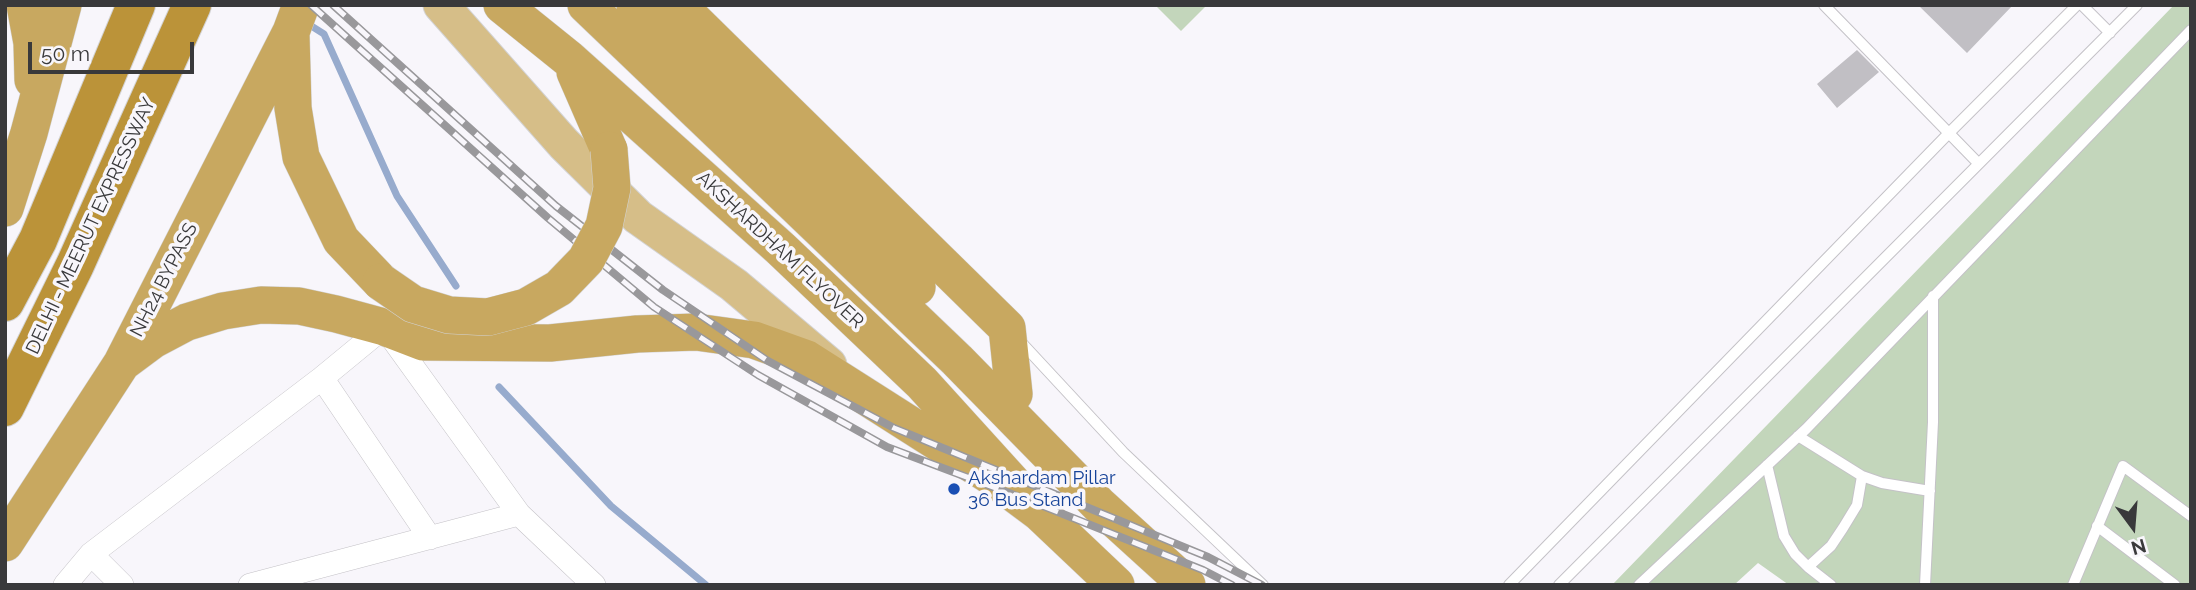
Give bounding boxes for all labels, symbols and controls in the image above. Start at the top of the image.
scale bar [32,28,198,72]
text: 50 m [41,41,90,66]
street label: DELHI - MEERUT EXPRESSWAY [21,94,161,358]
street label: AKSHARDHAM FLYOVER [692,167,868,333]
street label: NH24 BYPASS [126,219,202,341]
place label: Akshardam Pillar 36 Bus Stand [968,467,1116,511]
marker: Akshardam Pillar 36 Bus Stand [946,481,962,497]
north arrow [2098,492,2168,562]
text: N [2129,535,2149,560]

